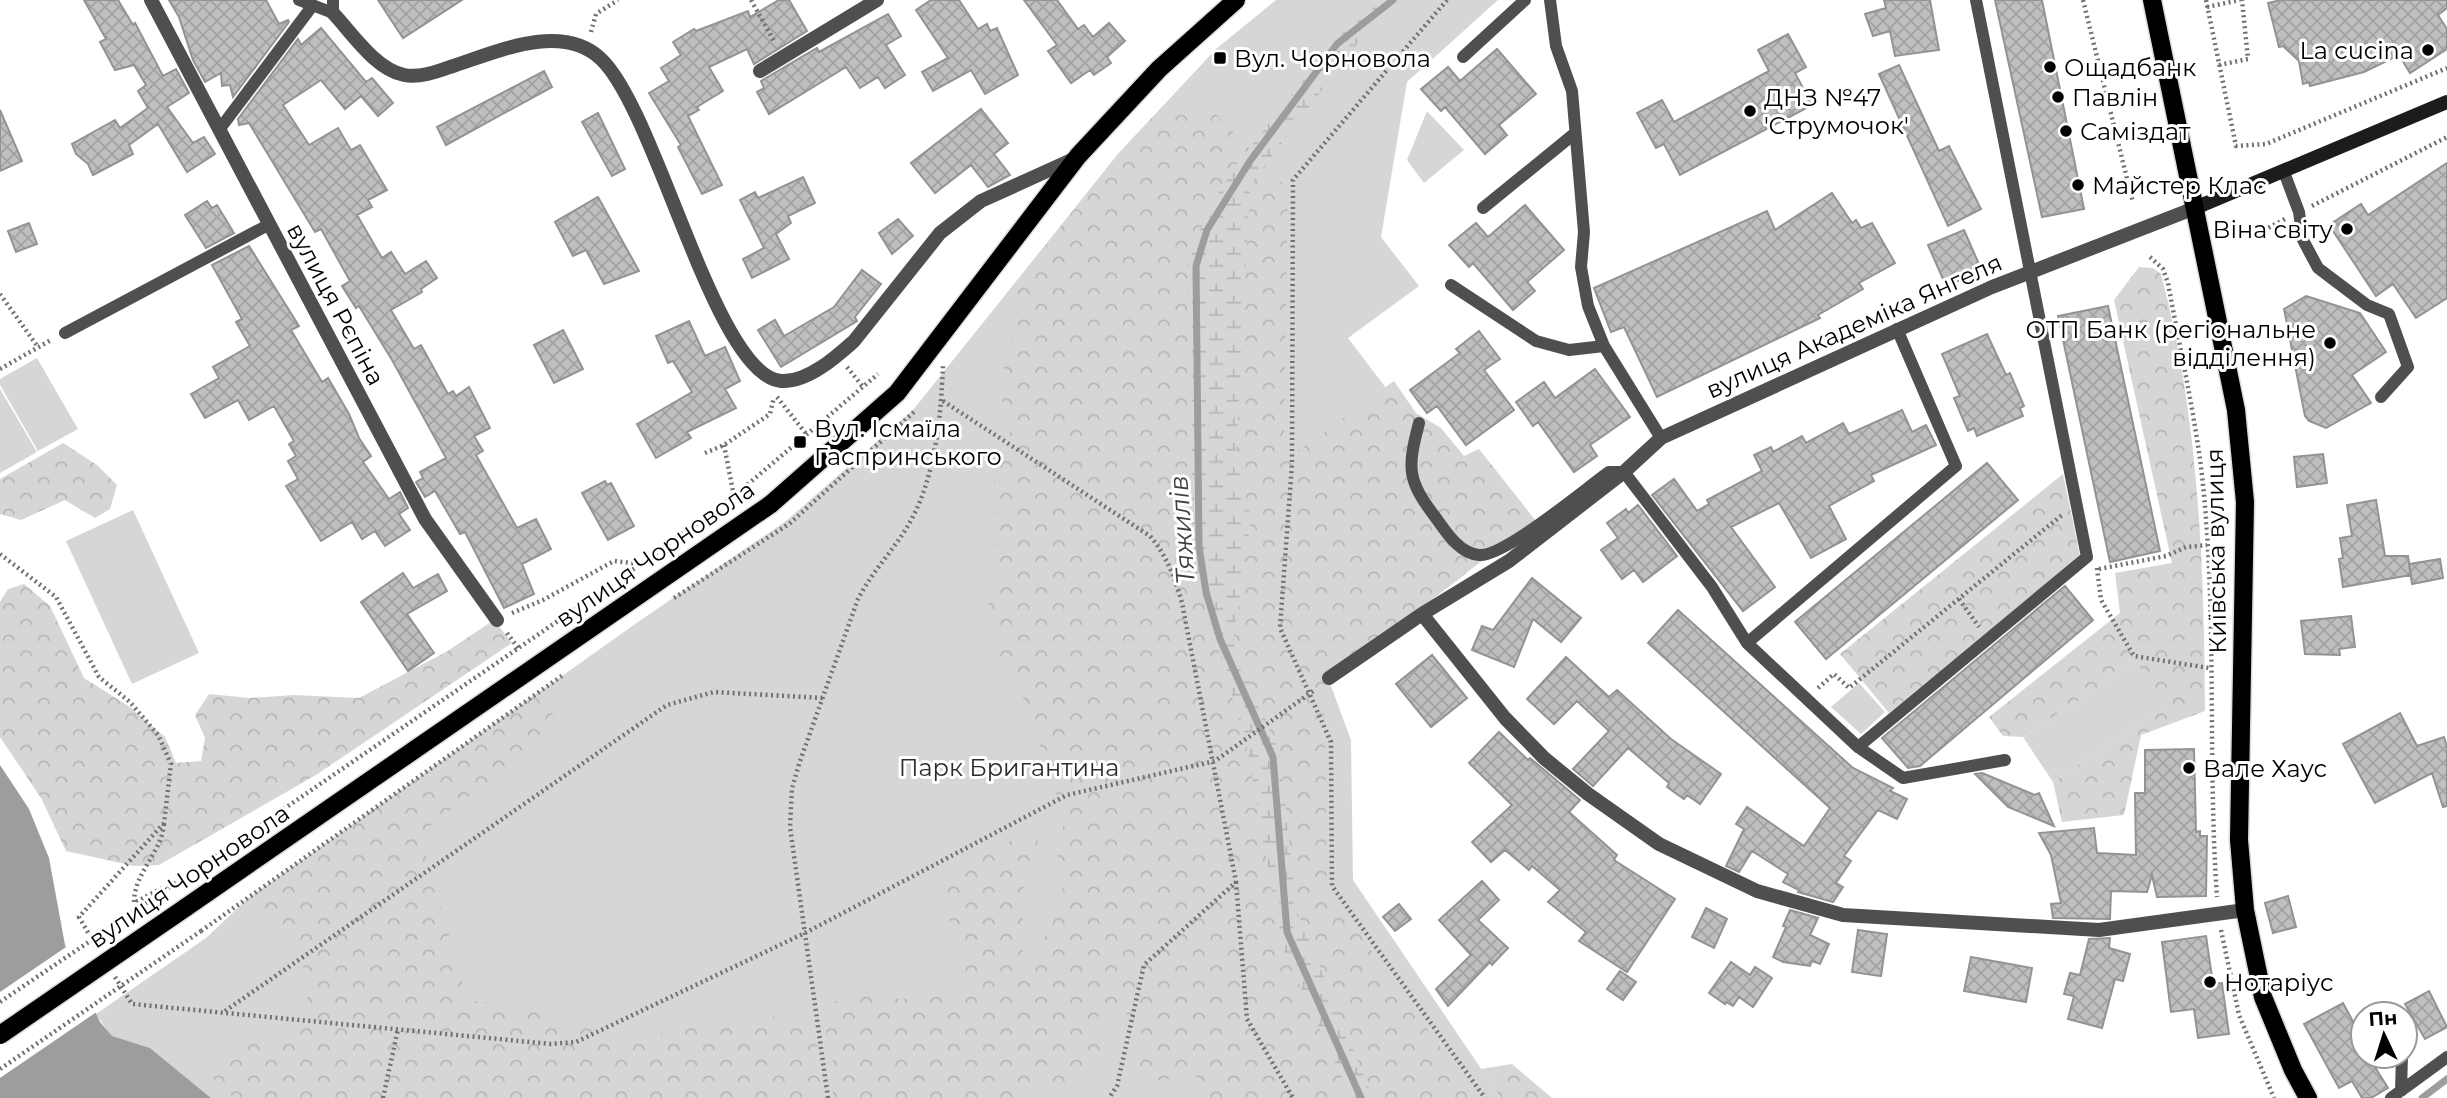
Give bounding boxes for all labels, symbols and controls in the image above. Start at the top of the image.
place label: La cucina [2300,36,2414,65]
marker: La cucina [2420,42,2436,58]
place label: Вул. Чорновола [1234,44,1431,73]
marker: Вул. Чорновола [1212,50,1228,66]
place label: Ощадбанк [2064,53,2196,82]
marker: Ощадбанк [2042,59,2058,75]
place label: ДНЗ №47 'Струмочок' [1764,83,1909,140]
place label: Павлін [2072,83,2158,112]
marker: Павлін [2050,89,2066,105]
marker: ДНЗ №47 'Струмочок' [1742,103,1758,119]
place label: Саміздат [2080,117,2191,146]
marker: Саміздат [2058,123,2074,139]
place label: Майстер Клас [2092,171,2266,200]
marker: Майстер Клас [2070,177,2086,193]
place label: Віна світу [2213,215,2334,244]
street label: вулиця Рєпіна [281,218,391,390]
marker: Віна світу [2339,221,2355,237]
street label: вулиця Академіка Янгеля [1702,248,2006,404]
place label: ОТП Банк (регіональне відділення) [2025,315,2316,372]
marker: ОТП Банк (регіональне відділення) [2322,335,2338,351]
place label: Вул. Ісмаїла Гаспринського [814,414,1002,471]
marker: Вул. Ісмаїла Гаспринського [792,434,808,450]
street label: Київська вулиця [2200,448,2232,654]
street label: вулиця Чорновола [550,475,760,633]
water label: Тяжилів [1162,475,1202,585]
park label: Парк Бригантина [899,753,1119,782]
place label: Вале Хаус [2203,754,2327,783]
marker: Вале Хаус [2181,760,2197,776]
street label: вулиця Чорновола [83,798,295,954]
place label: Нотаріус [2224,968,2333,997]
marker: Нотаріус [2202,974,2218,990]
north arrow [2349,1000,2419,1070]
text: Пн [2368,1006,2398,1031]

